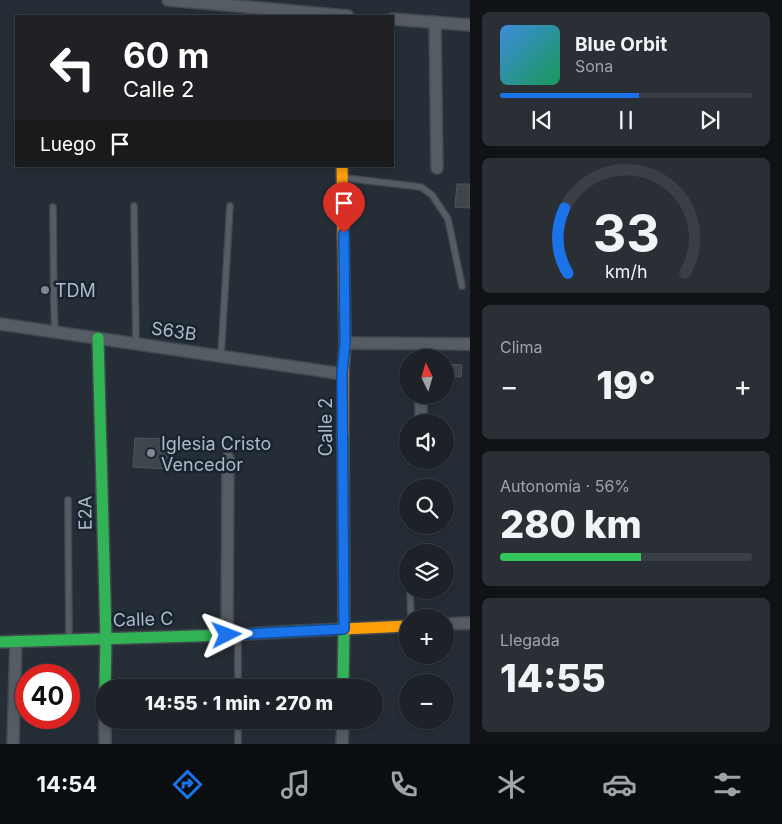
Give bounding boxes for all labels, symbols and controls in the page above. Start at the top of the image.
text: Blue Orbit [575,33,667,56]
text: 60 m [123,34,210,76]
icon: left [40,35,105,100]
text: Sona [575,56,613,76]
text: Calle 2 [123,76,195,102]
icon: previous [528,106,556,134]
icon: pause [612,106,640,134]
icon: next [696,106,724,134]
icon: arrive [106,130,134,158]
text: Luego [40,133,96,156]
pin [323,182,365,233]
icon: arrive [330,189,358,217]
text: 33 [592,202,660,265]
text: km/h [605,261,647,282]
place label: TDM [55,280,96,301]
marker: TDM [39,284,51,296]
street label: S63B [150,317,198,345]
text: Clima [500,337,542,357]
north arrow [399,349,454,404]
map controls [399,349,454,729]
text: 19° [596,362,656,408]
text: − [500,369,519,403]
text: + [733,369,752,403]
street label: Calle 2 [315,398,336,456]
button: sound [399,414,454,469]
place label: Iglesia Cristo Vencedor [161,433,271,475]
marker: Iglesia Cristo Vencedor [145,447,157,459]
text: Autonomía · 56% [500,476,630,496]
button: search [399,479,454,534]
street label: E2A [74,496,96,530]
text: 280 km [500,501,642,547]
button: layers [399,544,454,599]
street label: Calle C [112,607,174,631]
position arrow [200,608,252,660]
button: + [399,609,454,664]
text: Llegada [500,630,560,650]
text: 14:55 [500,655,606,701]
speed limit sign: 40 [15,664,80,729]
button: − [399,674,454,729]
text: 14:55 · 1 min · 270 m [145,692,333,715]
icon: directions [170,767,205,802]
icon: music [278,767,313,802]
icon: phone [386,767,421,802]
icon: climate [494,767,529,802]
icon: car [602,767,637,802]
icon: filters [710,767,745,802]
text: 14:54 [37,771,97,797]

